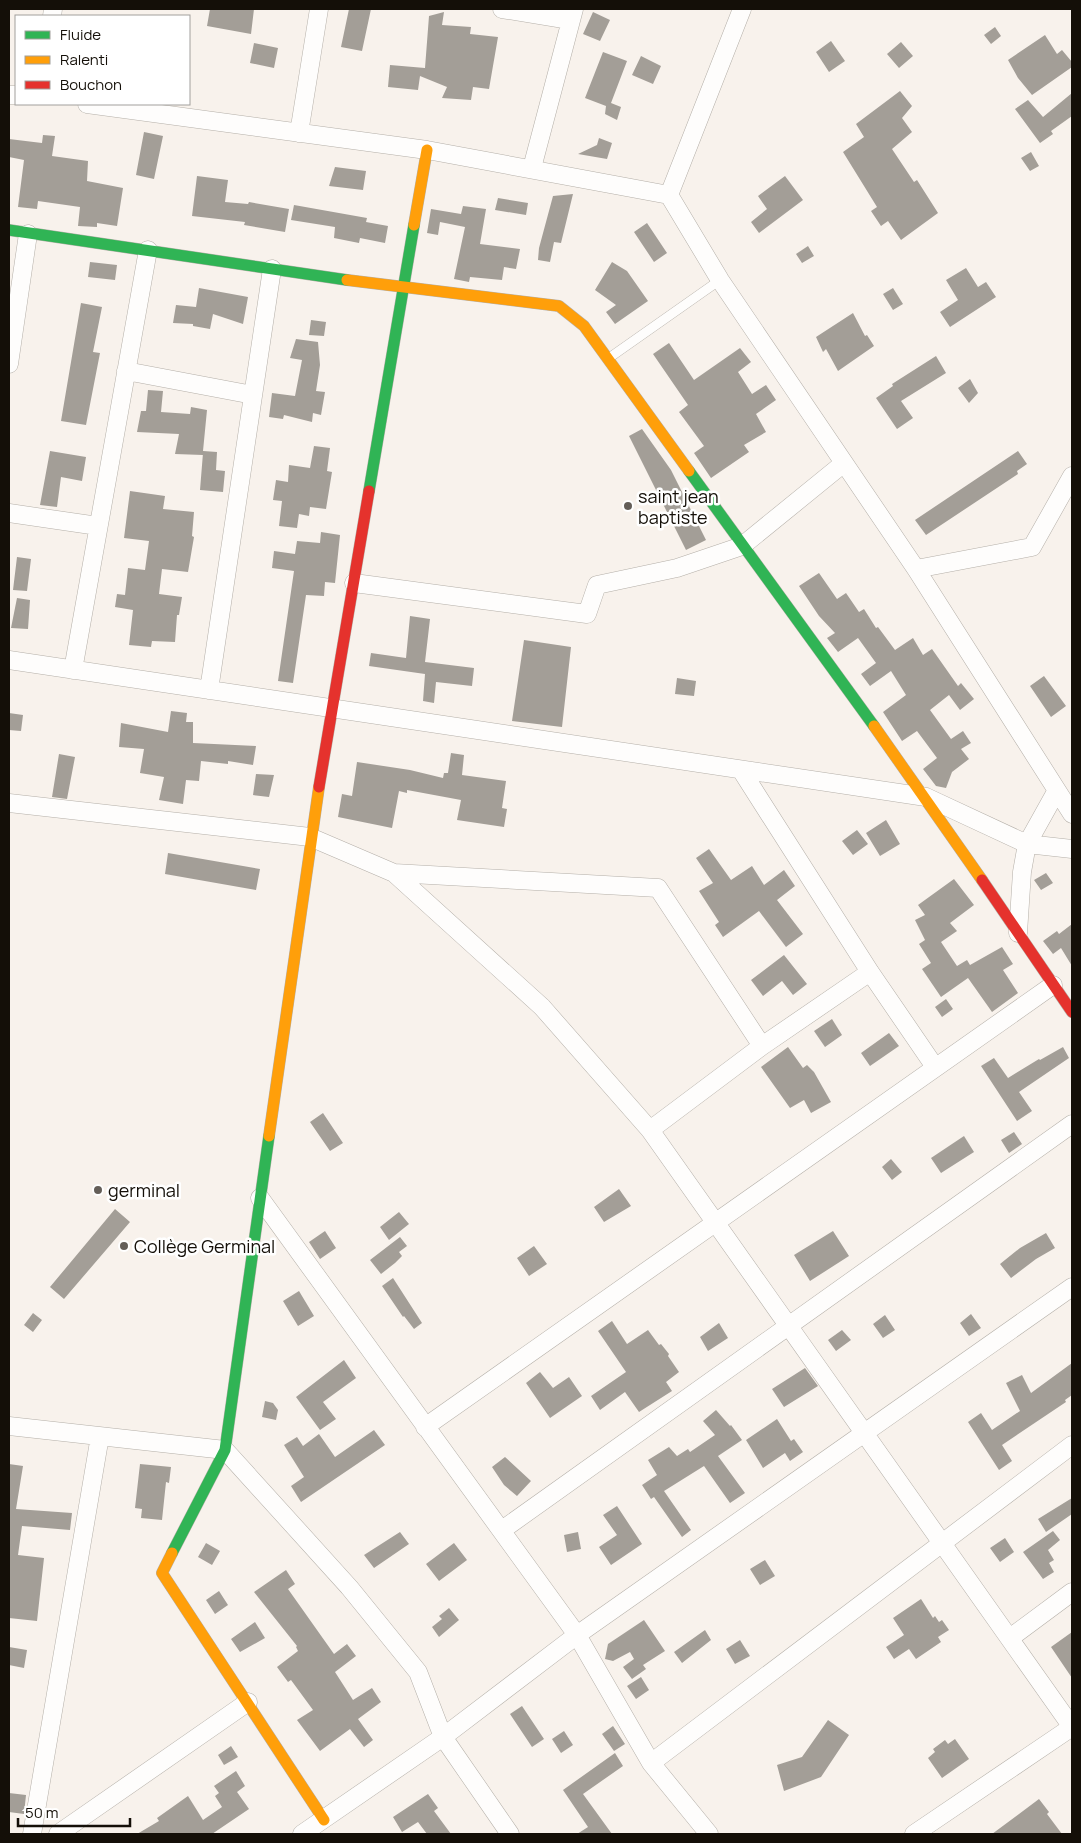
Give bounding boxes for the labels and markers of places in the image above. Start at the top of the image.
place label: saint jean baptiste [638,484,719,529]
marker: saint jean baptiste [622,500,634,512]
place label: germinal [108,1178,180,1202]
marker: germinal [92,1184,104,1196]
place label: Collège Germinal [134,1234,275,1258]
marker: Collège Germinal [118,1240,130,1252]

